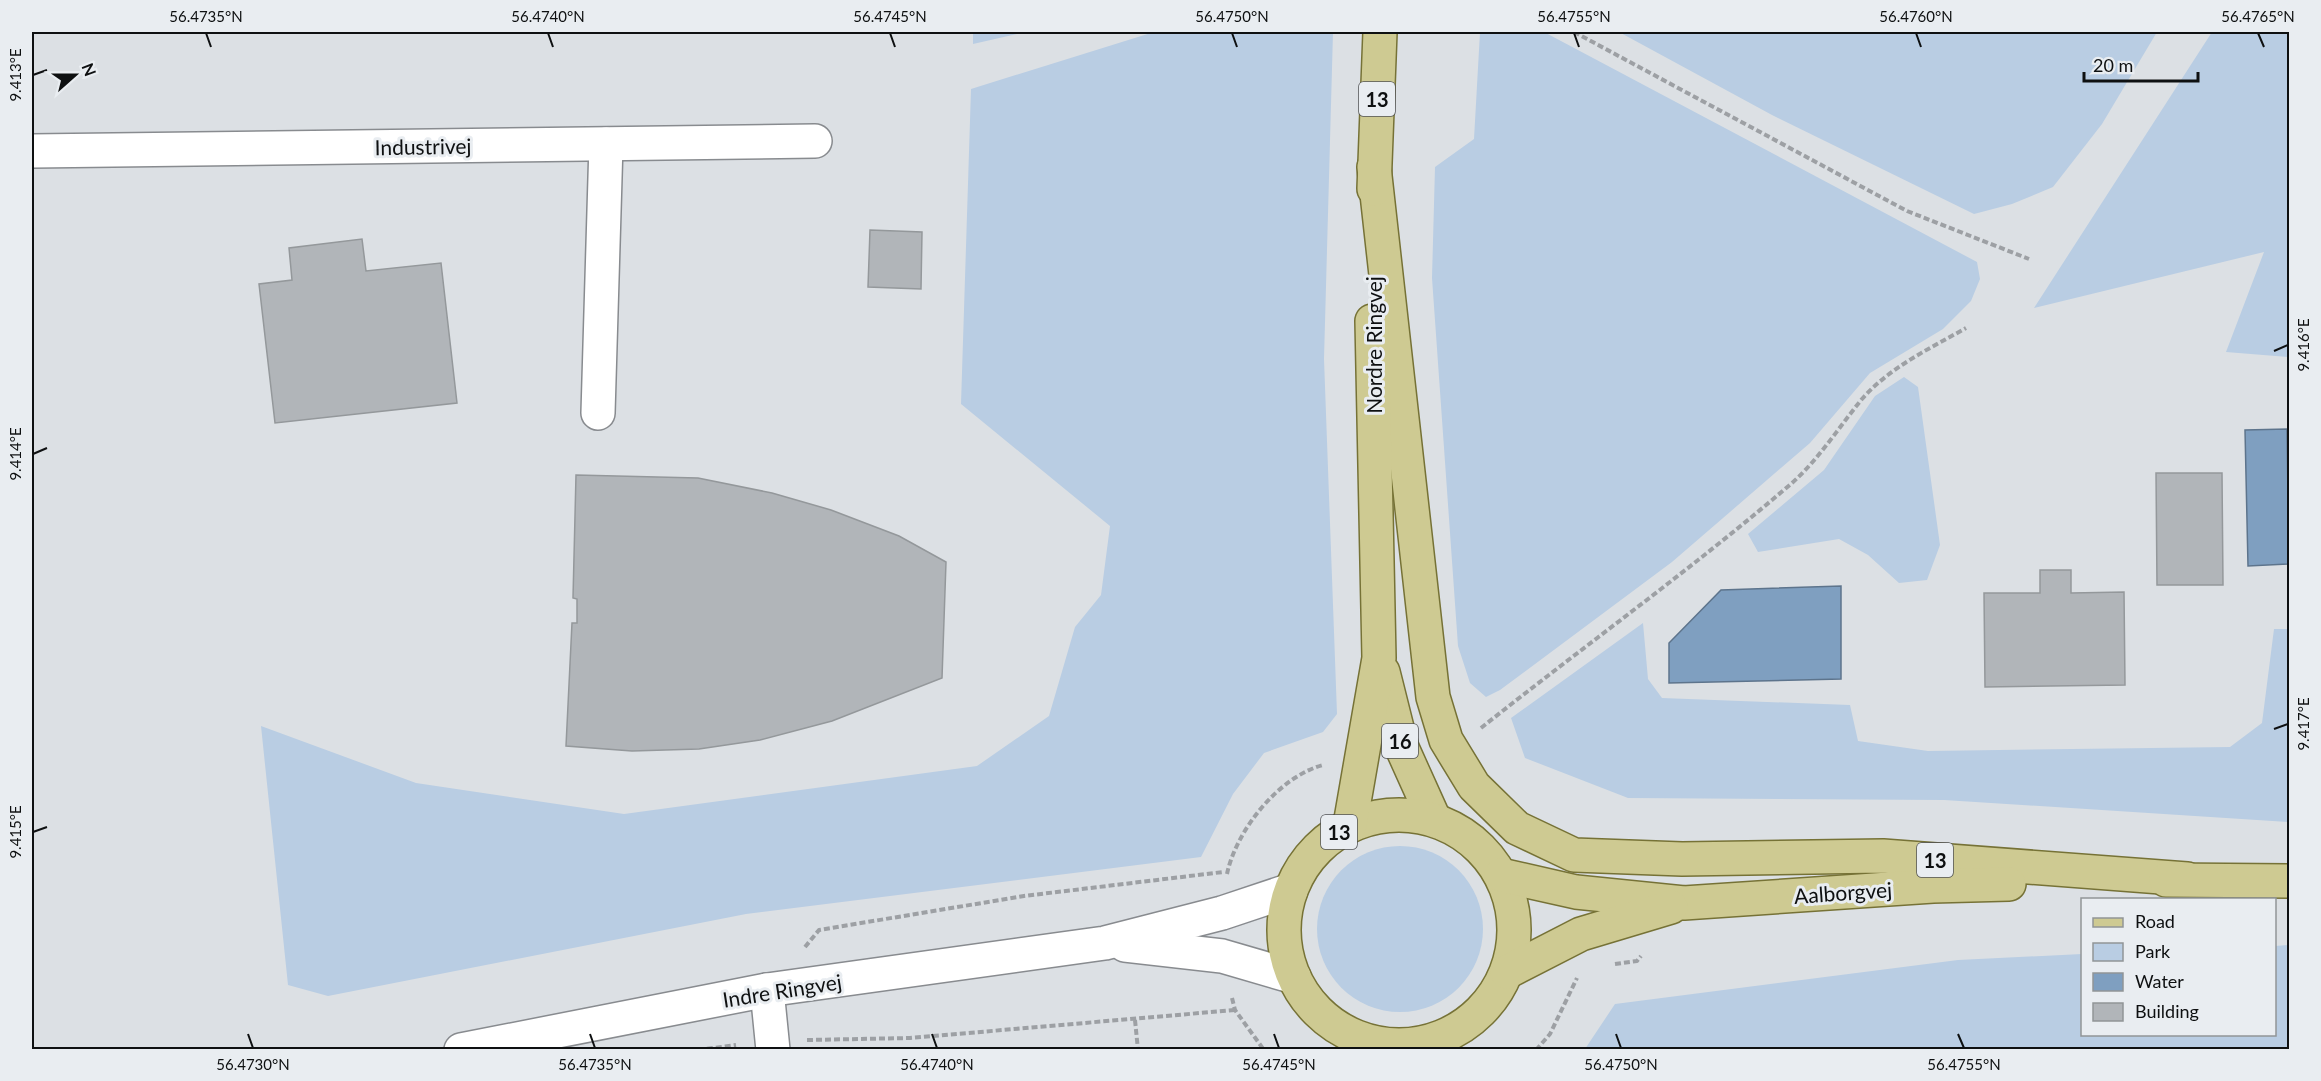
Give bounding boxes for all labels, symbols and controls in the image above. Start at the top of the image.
text: 56.4735°N [169,7,243,25]
text: 56.4740°N [511,7,585,25]
text: 56.4745°N [853,7,927,25]
text: 56.4750°N [1195,7,1269,25]
text: 56.4755°N [1537,7,1611,25]
text: 56.4760°N [1879,7,1953,25]
text: 56.4765°N [2221,7,2295,25]
north arrow [45,45,105,105]
scale bar [2084,45,2198,83]
text: 9.413°E [6,48,24,102]
text: 20 m [2093,54,2133,76]
text: N [78,60,101,79]
road number: 13 [1359,82,1395,116]
street label: Industrivej [374,133,472,159]
street label: Nordre Ringvej [1361,276,1386,414]
text: 9.416°E [2294,318,2312,372]
text: 9.414°E [6,427,24,481]
text: 9.417°E [2294,697,2312,751]
road number: 16 [1382,724,1418,758]
text: 9.415°E [6,805,24,859]
road number: 13 [1321,815,1357,849]
road number: 13 [1917,843,1953,877]
street label: Aalborgvej [1793,876,1893,908]
legend [2081,898,2276,1036]
text: Road [2135,910,2175,932]
text: Park [2135,940,2171,962]
street label: Indre Ringvej [721,968,843,1012]
text: Water [2135,970,2184,992]
text: Building [2135,1000,2199,1022]
text: 56.4730°N [216,1055,290,1073]
text: 56.4735°N [558,1055,632,1073]
text: 56.4740°N [900,1055,974,1073]
text: 56.4745°N [1242,1055,1316,1073]
text: 56.4750°N [1584,1055,1658,1073]
text: 56.4755°N [1927,1055,2001,1073]

